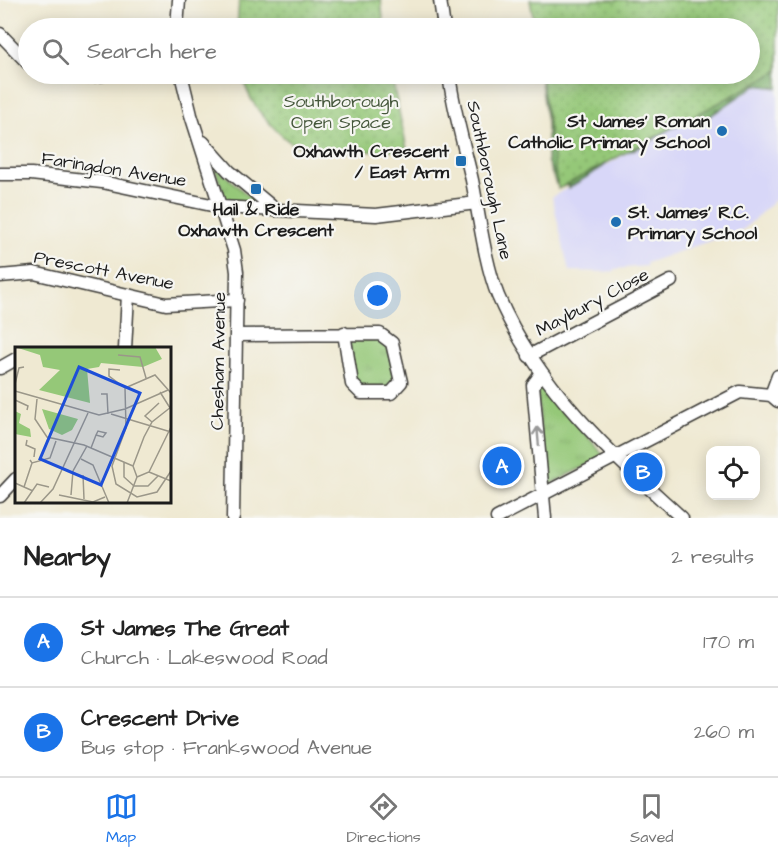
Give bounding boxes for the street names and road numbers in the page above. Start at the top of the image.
street label: Southborough Lane [459,98,519,262]
street label: Faringdon Avenue [39,146,189,194]
street label: Prescott Avenue [32,245,176,296]
street label: Maybury Close [531,262,654,344]
street label: Chesham Avenue [205,291,232,430]

